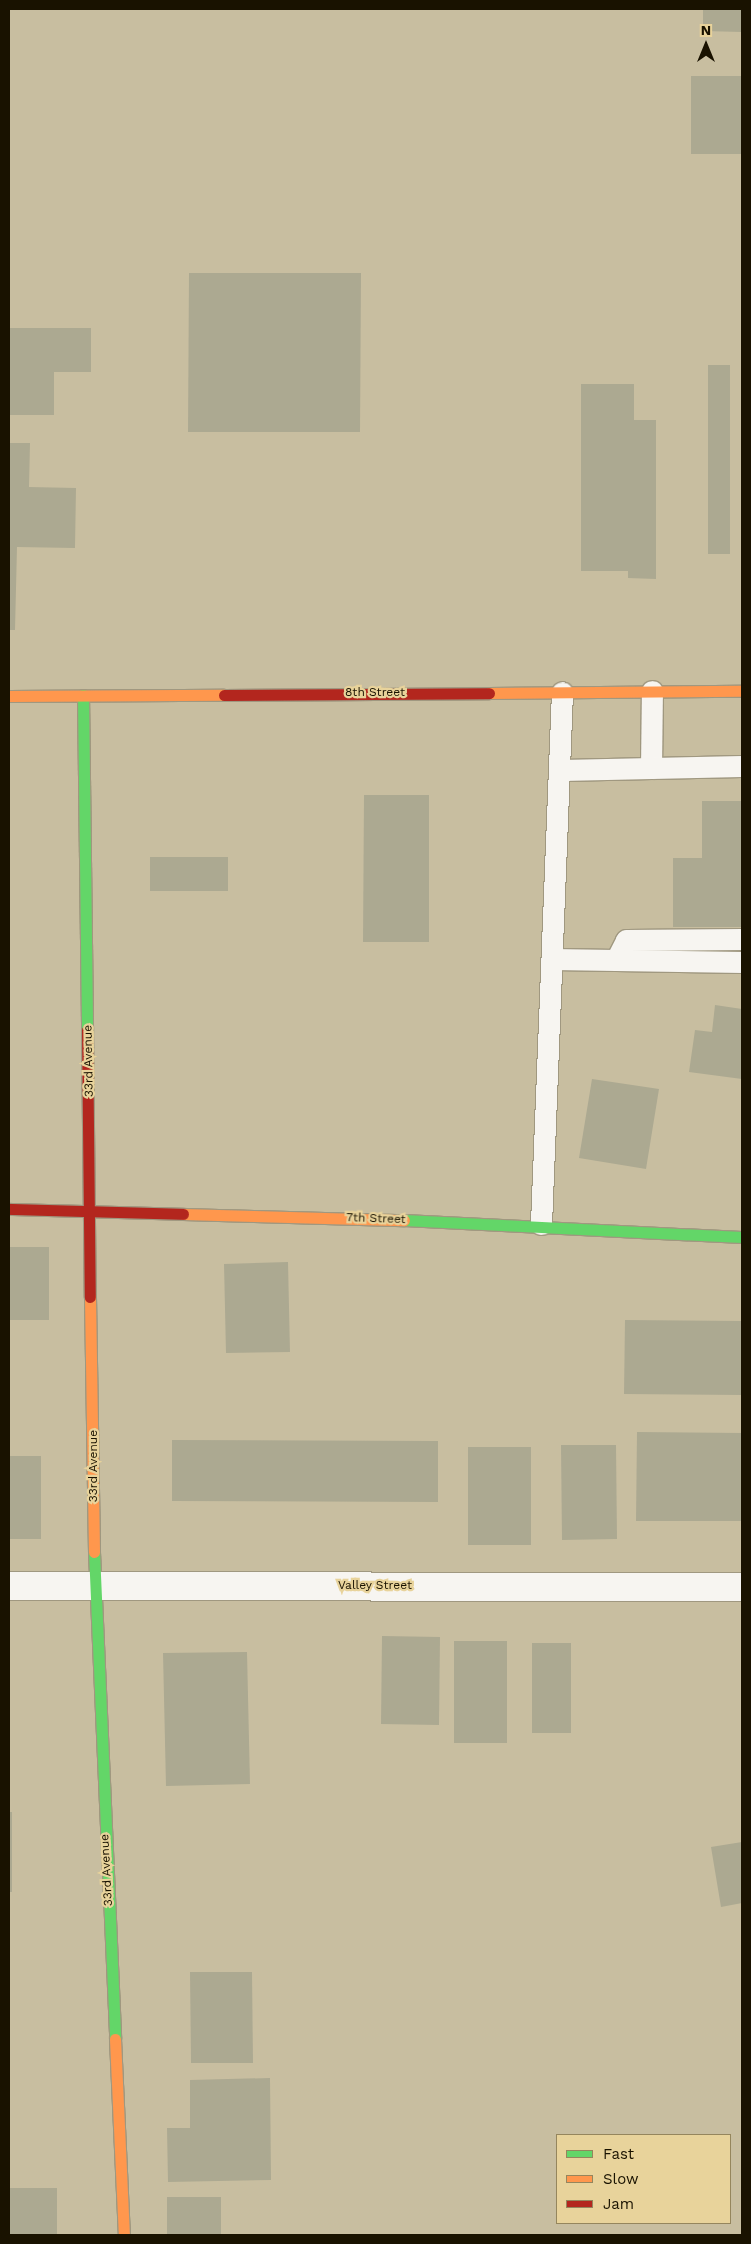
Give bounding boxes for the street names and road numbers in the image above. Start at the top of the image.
street label: 8th Street [345,686,405,700]
street label: 33rd Avenue [81,1025,97,1097]
street label: 7th Street [346,1211,406,1227]
street label: 33rd Avenue [87,1430,101,1502]
street label: Valley Street [338,1579,412,1593]
street label: 33rd Avenue [98,1833,116,1907]

